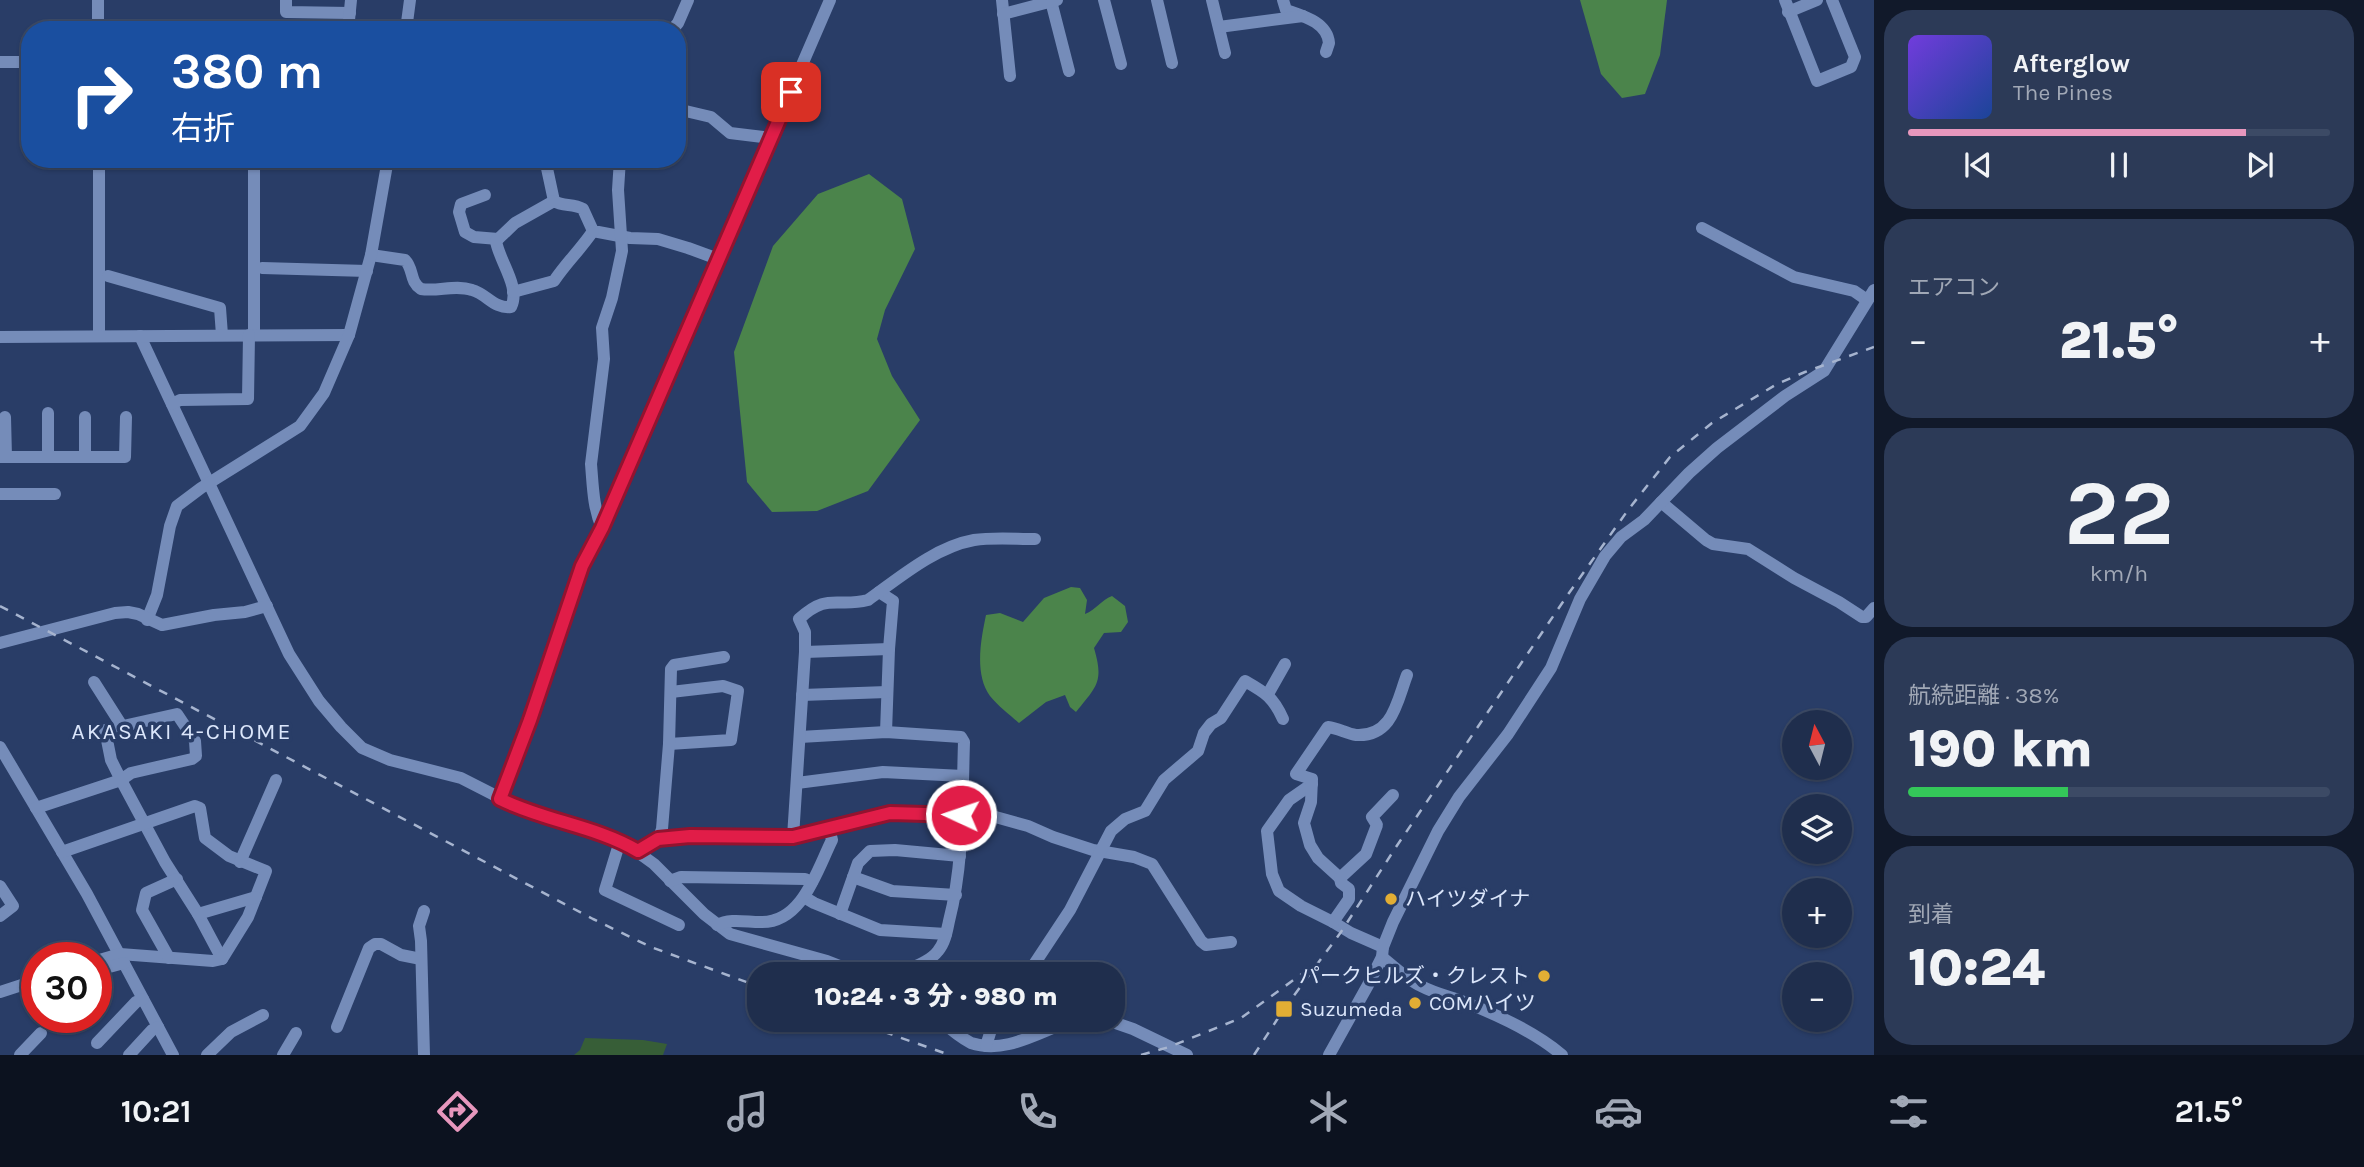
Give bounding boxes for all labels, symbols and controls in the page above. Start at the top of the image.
text: 380 m [171,43,323,100]
text: Afterglow [2013,48,2130,79]
icon: right [56,49,147,140]
pin [761,62,821,122]
icon: arrive [772,73,810,111]
text: The Pines [2013,79,2113,106]
text: 右折 [171,110,235,147]
icon: previous [1959,146,1997,184]
icon: pause [2100,146,2138,184]
icon: next [2241,146,2279,184]
text: エアコン [1908,274,2000,301]
text: 21.5° [2059,310,2179,371]
text: − [1908,318,1928,363]
text: + [2310,318,2330,363]
text: 22 [2064,461,2174,567]
text: km/h [2090,560,2148,587]
text: 航続距離 · 38% [1908,682,2059,709]
north arrow [1782,710,1852,780]
map controls [1782,710,1852,1032]
district label: AKASAKI 4-CHOME [72,718,292,745]
text: 190 km [1908,718,2093,779]
position arrow [924,778,998,852]
button: layers [1782,794,1852,864]
button: + [1782,878,1852,948]
place label: ハイツダイナ [1405,887,1530,911]
marker: ハイツダイナ [1383,891,1399,907]
text: 到着 [1908,901,1954,928]
text: 10:24 [1908,937,2045,998]
speed limit sign: 30 [21,942,112,1033]
button: − [1782,962,1852,1032]
place label: パークヒルズ・クレスト [1299,964,1530,988]
marker: パークヒルズ・クレスト [1536,968,1552,984]
text: 10:24 · 3 分 · 980 m [814,981,1058,1012]
place label: COMハイツ [1429,991,1536,1015]
marker: COMハイツ [1407,995,1423,1011]
place label: Suzumeda [1300,997,1403,1021]
marker: Suzumeda [1274,999,1294,1019]
icon: directions [433,1087,482,1136]
icon: music [723,1087,772,1136]
icon: phone [1013,1087,1062,1136]
icon: climate [1304,1087,1353,1136]
icon: car [1594,1087,1643,1136]
icon: filters [1884,1087,1933,1136]
text: 10:21 [121,1093,192,1130]
text: 21.5° [2175,1093,2243,1130]

